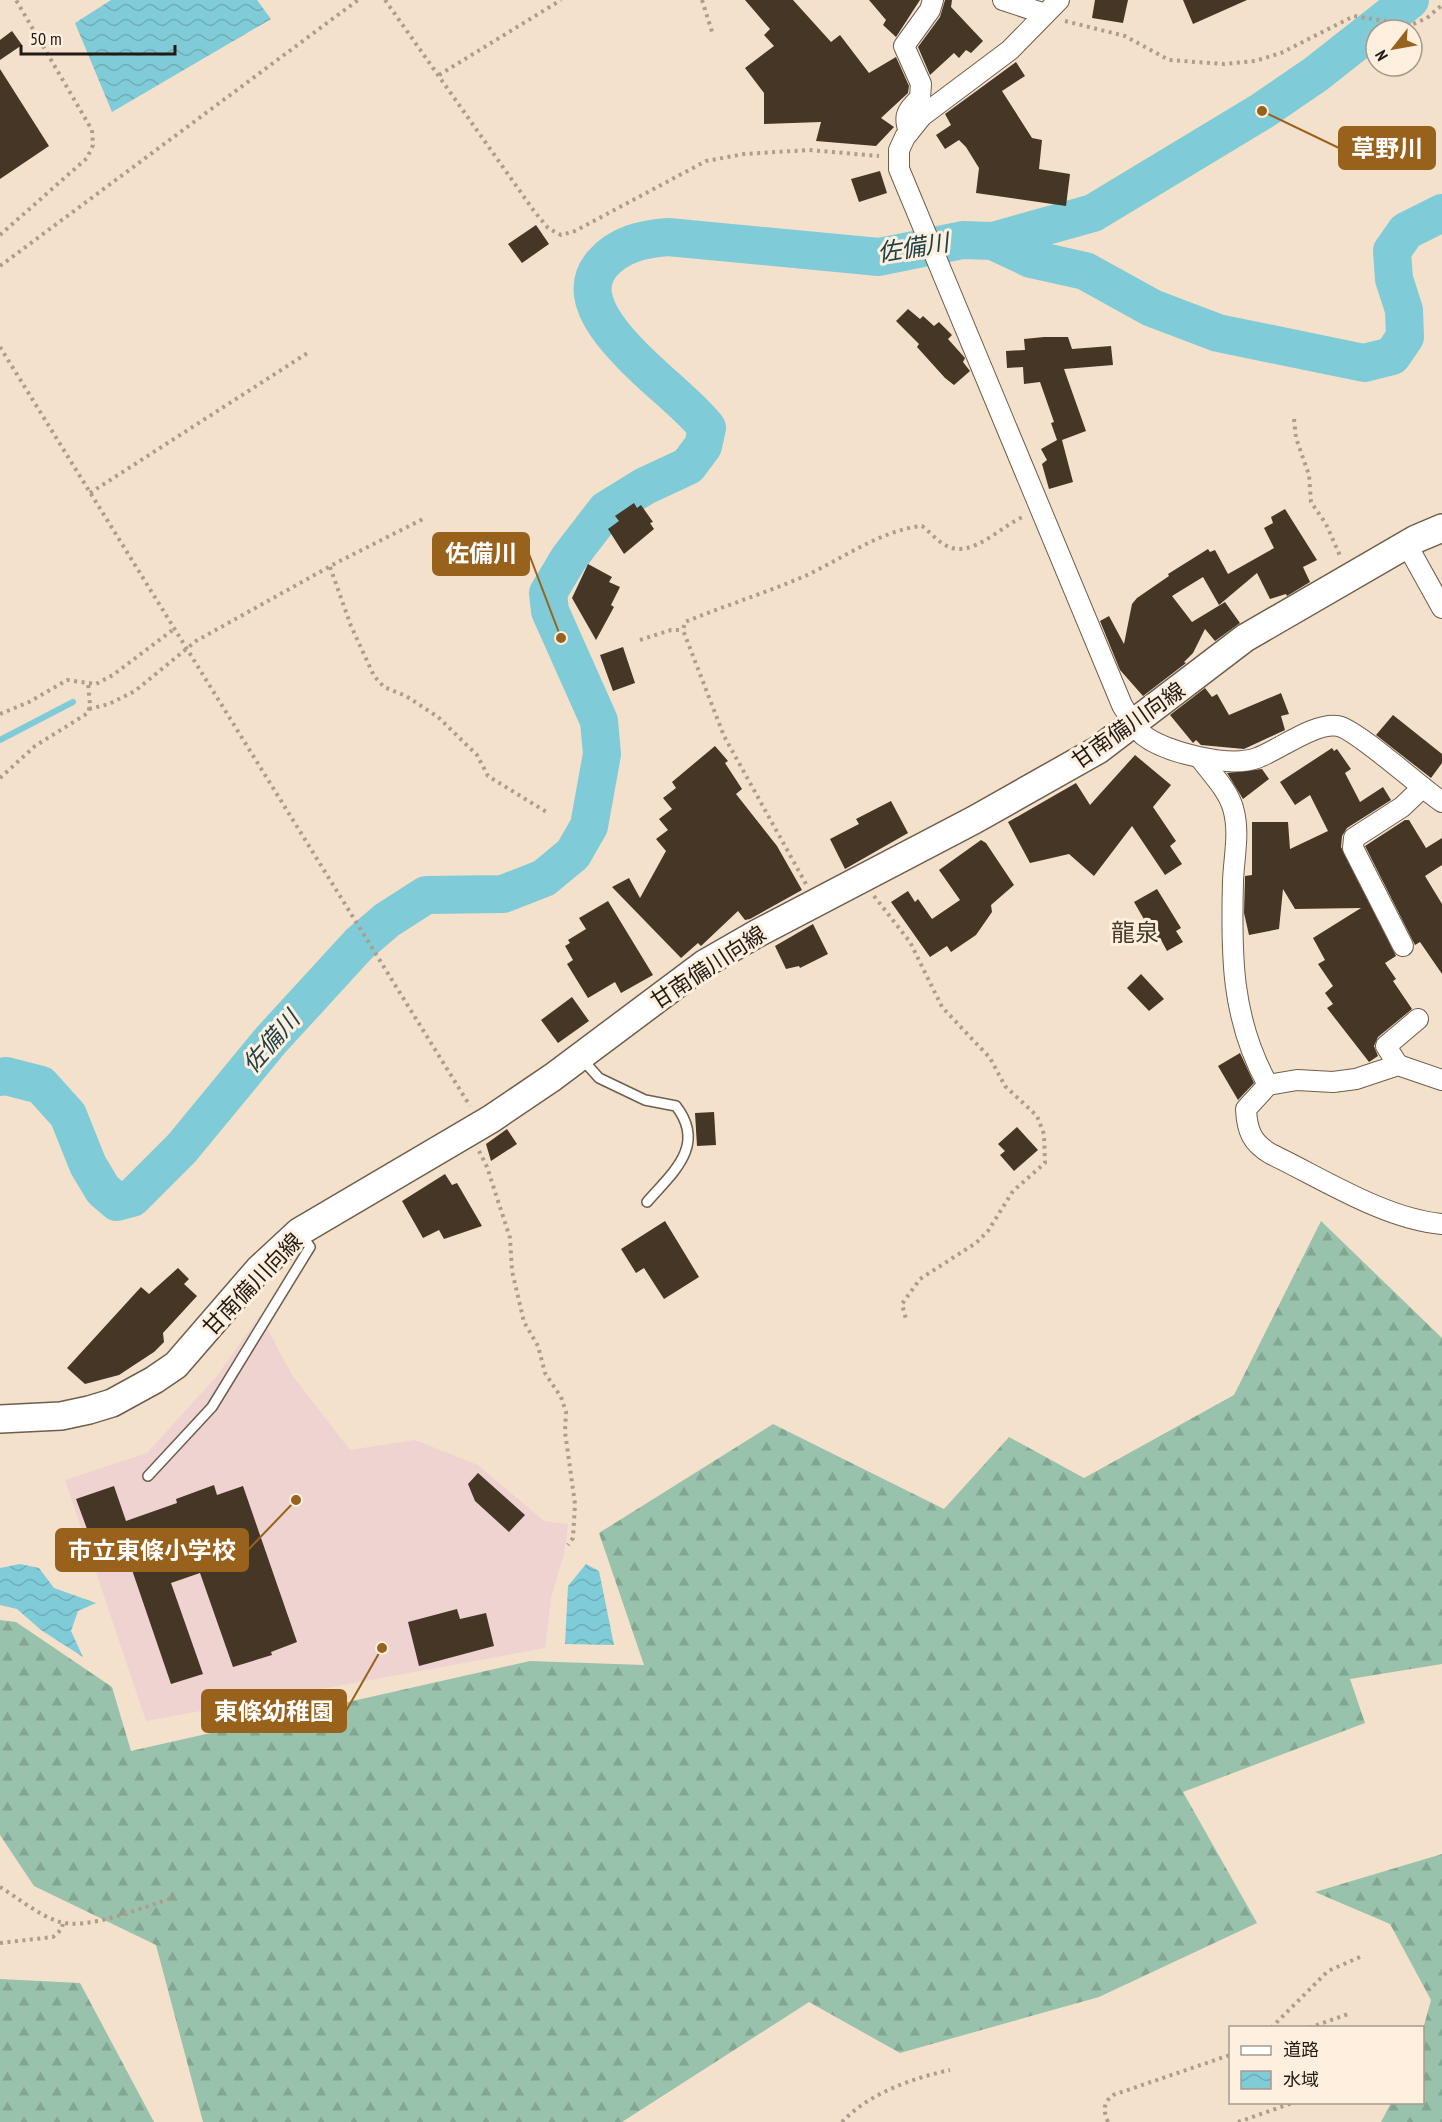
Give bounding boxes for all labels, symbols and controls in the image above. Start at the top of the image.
scale bar [21,18,176,56]
north arrow [1364,18,1424,78]
text: 50 m [30,27,62,50]
text: N [1370,47,1392,65]
callout: 草野川 [1339,127,1435,169]
text: 草野川 [1351,133,1423,164]
water label: 佐備川 [875,226,954,268]
callout: 佐備川 [433,533,529,575]
text: 佐備川 [445,538,517,569]
street label: 甘南備川向線 [1066,676,1190,774]
district label: 龍泉 [1111,917,1159,948]
street label: 甘南備川向線 [645,919,771,1015]
water label: 佐備川 [235,1002,308,1079]
street label: 甘南備川向線 [196,1227,308,1341]
callout: 市立東條小学校 [56,1529,248,1571]
text: 市立東條小学校 [68,1535,236,1566]
callout: 東條幼稚園 [202,1690,346,1732]
text: 東條幼稚園 [214,1696,334,1727]
legend [1229,2026,1424,2104]
text: 道路 [1283,2038,1319,2061]
text: 水域 [1283,2068,1319,2091]

